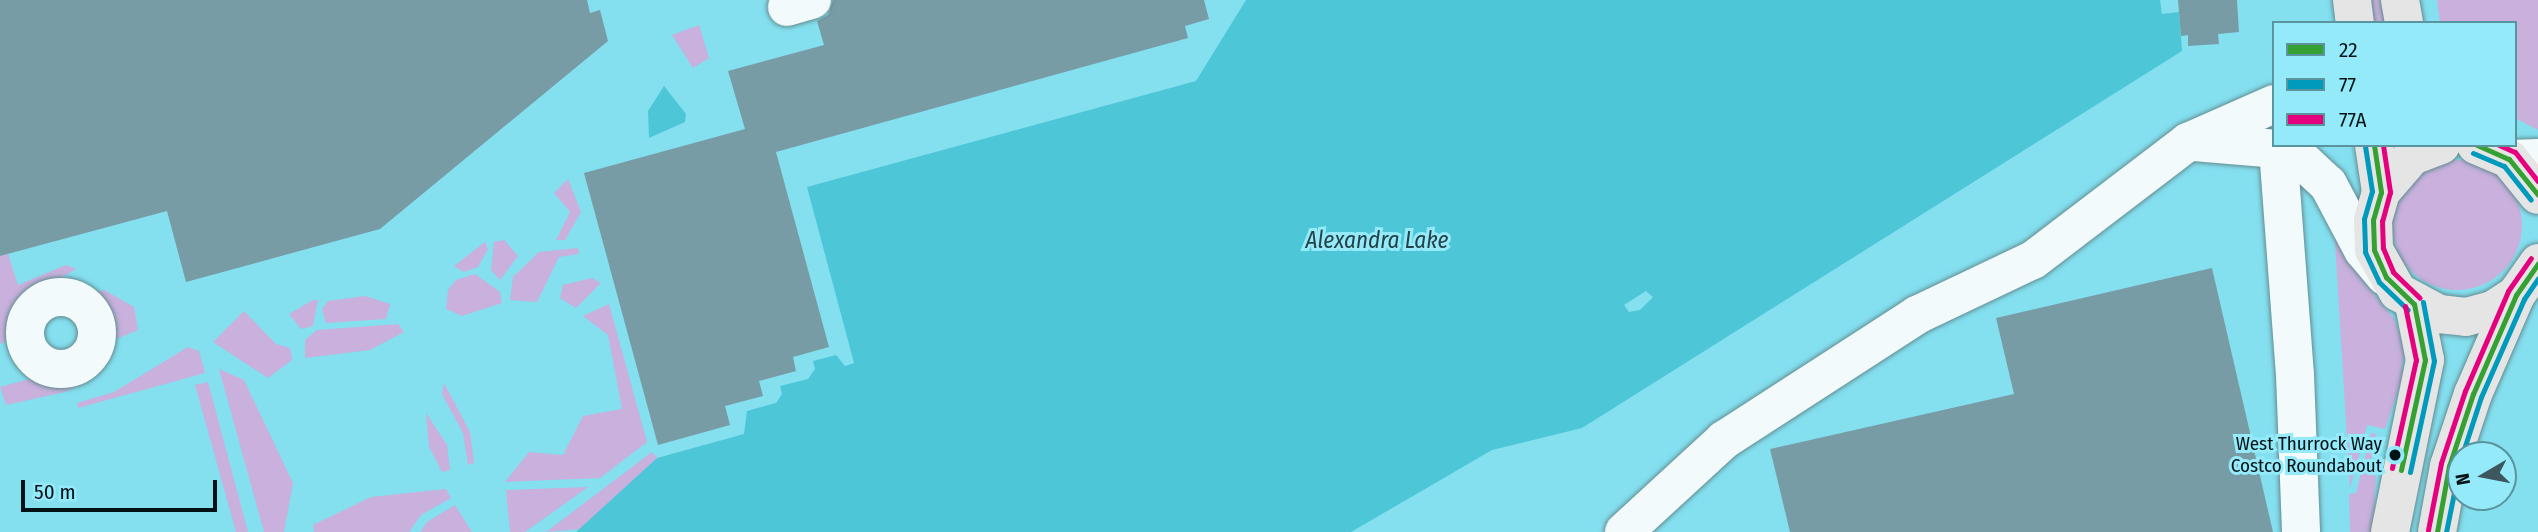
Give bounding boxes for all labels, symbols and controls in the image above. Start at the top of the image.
legend [2272,21,2517,147]
text: 22 [2339,37,2358,63]
text: 77 [2339,72,2356,98]
text: 77A [2339,107,2367,133]
water label: Alexandra Lake [1306,226,1448,254]
place label: West Thurrock Way Costco Roundabout [2231,433,2382,477]
north arrow [2447,441,2517,511]
marker: West Thurrock Way Costco Roundabout [2388,448,2402,462]
scale bar [24,466,220,510]
text: N [2450,472,2475,487]
text: 50 m [34,479,76,505]

